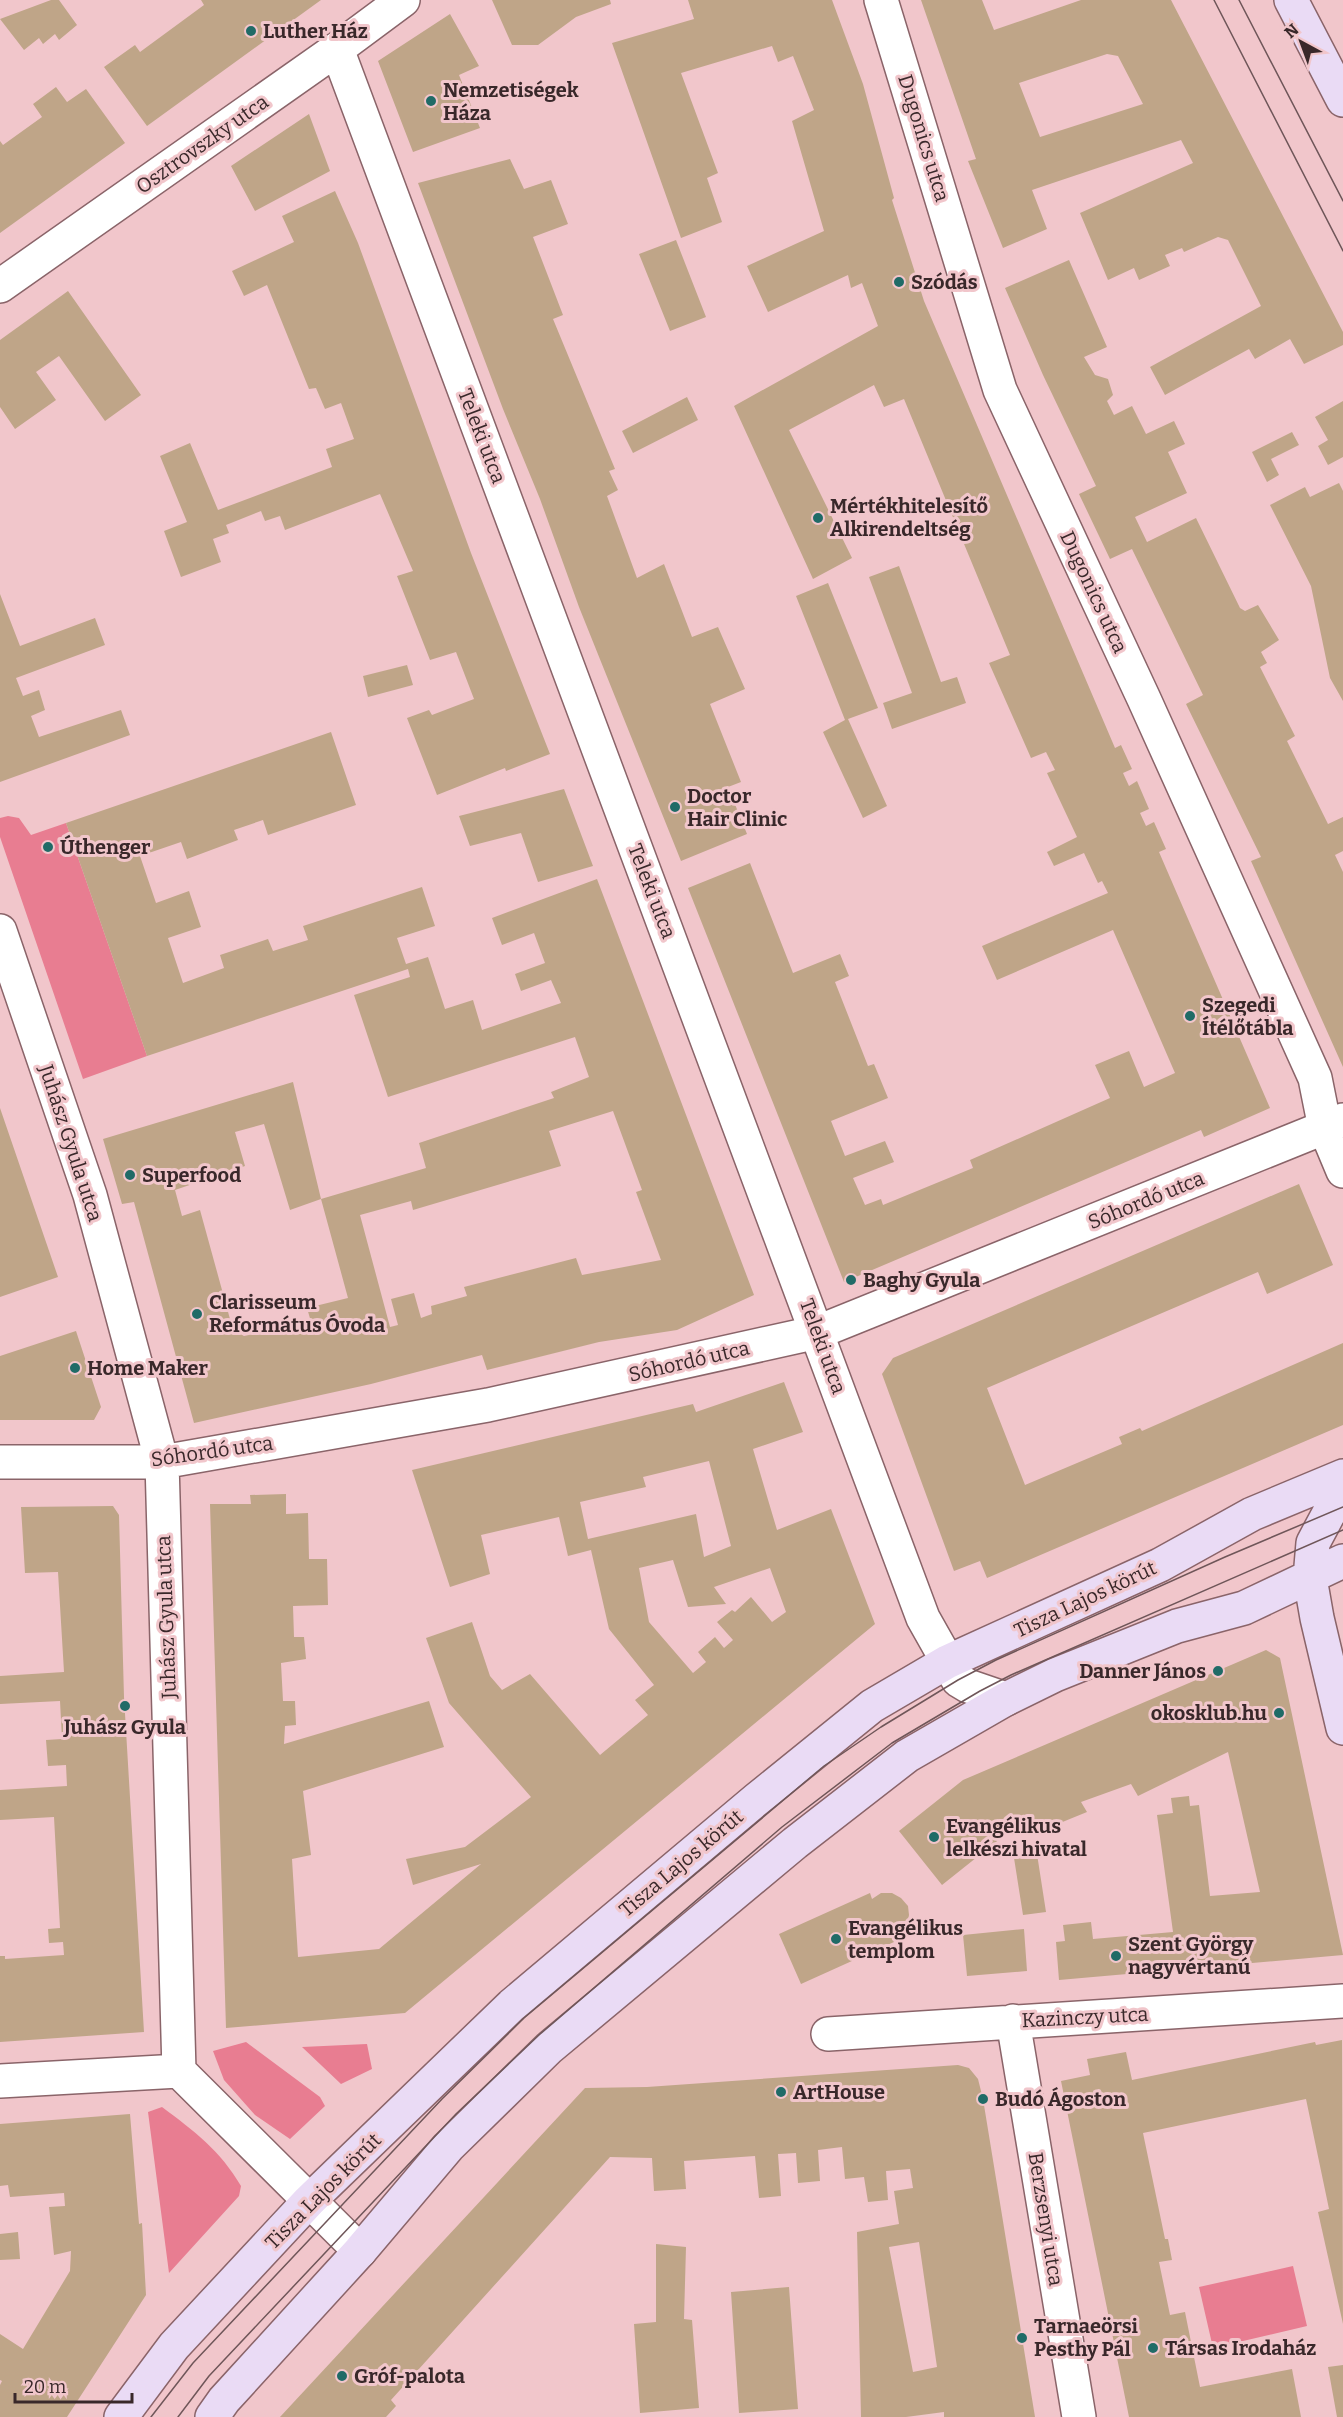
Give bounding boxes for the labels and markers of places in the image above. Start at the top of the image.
place label: Luther Ház [263,19,368,43]
marker: Luther Ház [244,24,258,38]
place label: Nemzetiségek Háza [443,78,579,125]
marker: Nemzetiségek Háza [424,94,438,108]
place label: Szódás [911,270,978,294]
marker: Szódás [892,275,906,289]
place label: Mértékhitelesítő Alkirendeltség [830,494,988,541]
marker: Mértékhitelesítő Alkirendeltség [811,511,825,525]
place label: Doctor Hair Clinic [687,784,787,831]
marker: Doctor Hair Clinic [668,800,682,814]
place label: Úthenger [60,834,151,859]
marker: Úthenger [41,840,55,854]
place label: Szegedi Ítélőtábla [1202,993,1294,1040]
marker: Szegedi Ítélőtábla [1183,1009,1197,1023]
place label: Superfood [142,1163,241,1187]
marker: Superfood [123,1168,137,1182]
place label: Baghy Gyula [863,1268,980,1292]
marker: Baghy Gyula [844,1273,858,1287]
place label: Clarisseum Református Óvoda [209,1290,385,1337]
marker: Clarisseum Református Óvoda [190,1307,204,1321]
place label: Home Maker [87,1356,208,1380]
marker: Home Maker [68,1361,82,1375]
place label: Danner János [1079,1659,1206,1683]
marker: Danner János [1211,1664,1225,1678]
marker: Juhász Gyula [118,1699,132,1713]
place label: okosklub.hu [1151,1701,1267,1725]
marker: okosklub.hu [1272,1706,1286,1720]
place label: Juhász Gyula [63,1715,186,1739]
place label: Evangélikus lelkészi hivatal [946,1814,1087,1861]
marker: Evangélikus lelkészi hivatal [927,1830,941,1844]
place label: Evangélikus templom [848,1916,963,1963]
marker: Evangélikus templom [829,1932,843,1946]
place label: Szent György nagyvértanú [1128,1932,1254,1979]
marker: Szent György nagyvértanú [1109,1949,1123,1963]
place label: ArtHouse [793,2080,885,2104]
marker: ArtHouse [774,2085,788,2099]
place label: Budó Ágoston [995,2086,1126,2111]
marker: Budó Ágoston [976,2092,990,2106]
place label: Tarnaeörsi Pesthy Pál [1034,2314,1139,2361]
marker: Tarnaeörsi Pesthy Pál [1015,2331,1029,2345]
place label: Társas Irodaház [1165,2336,1316,2360]
marker: Társas Irodaház [1146,2341,1160,2355]
place label: Gróf-palota [354,2364,465,2388]
marker: Gróf-palota [335,2369,349,2383]

